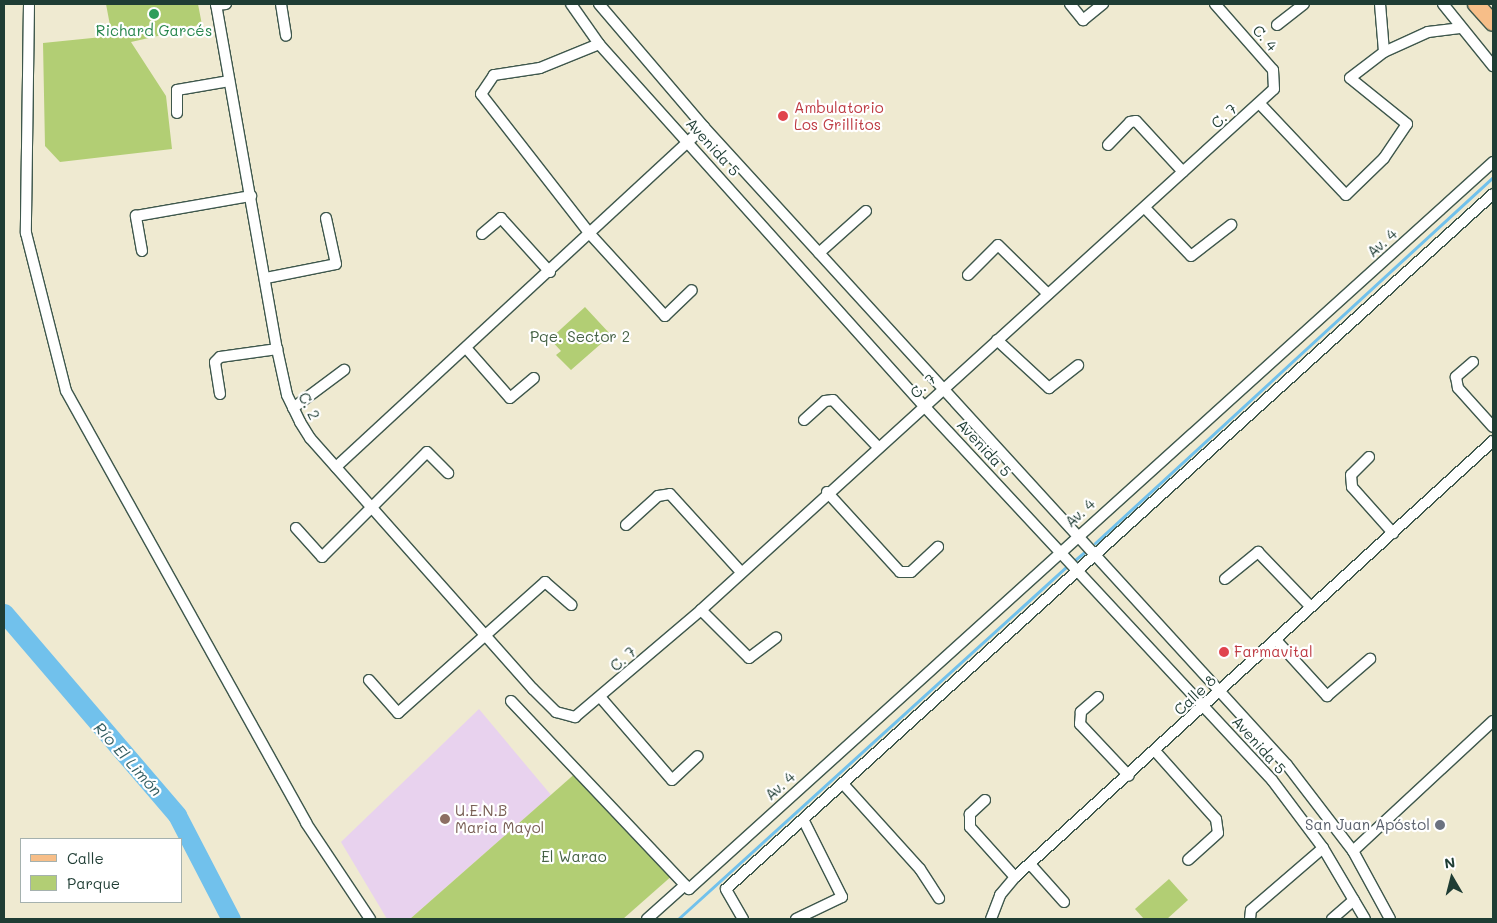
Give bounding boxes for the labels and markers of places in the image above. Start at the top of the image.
marker: Richard Garcés [148,8,160,20]
place label: Richard Garcés [96,22,212,40]
place label: Ambulatorio Los Grillitos [794,98,884,133]
marker: Ambulatorio Los Grillitos [776,109,790,123]
place label: Farmavital [1234,643,1313,661]
marker: Farmavital [1218,646,1230,658]
place label: U.E.N.B Maria Mayol [455,801,544,836]
marker: U.E.N.B Maria Mayol [439,813,451,825]
place label: San Juan Apóstol [1305,816,1430,834]
marker: San Juan Apóstol [1434,819,1446,831]

